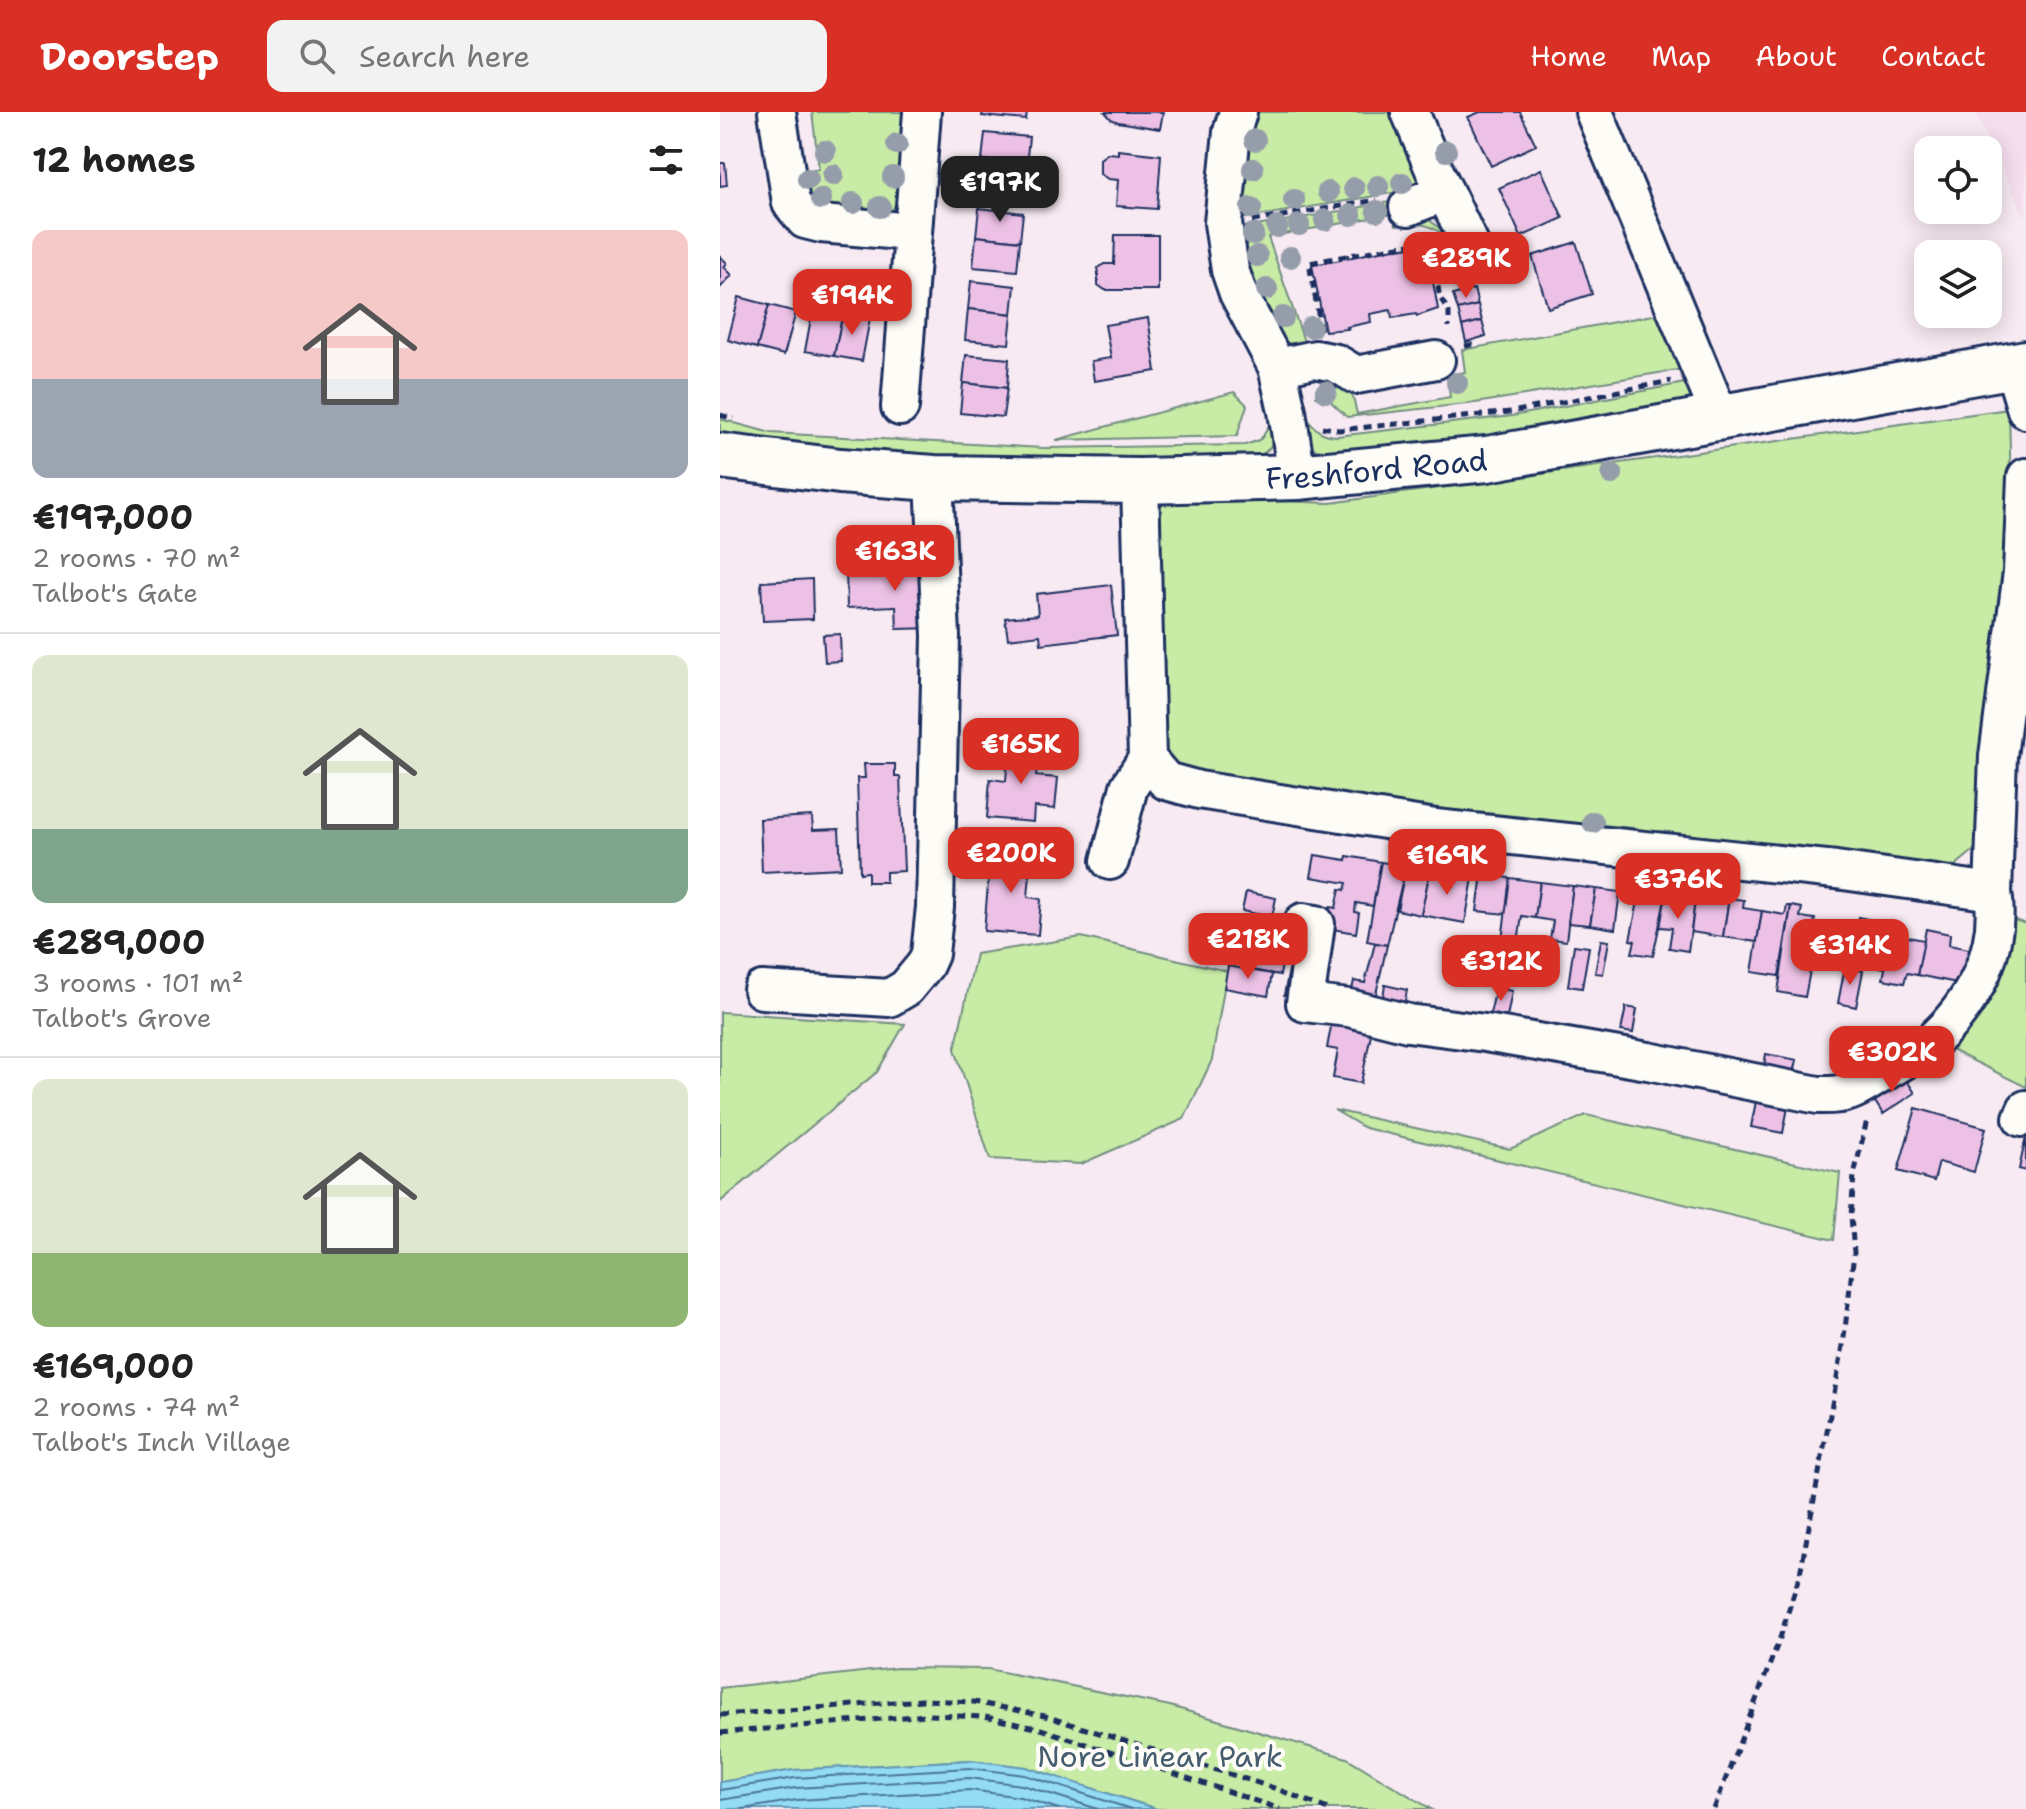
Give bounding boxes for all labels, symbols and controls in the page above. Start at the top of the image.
search box [267,20,827,92]
text: Doorstep [40,31,219,82]
icon: search [295,34,339,78]
text: Search here [359,36,530,77]
text: Home [1530,37,1607,75]
text: Map [1651,37,1711,75]
text: About [1755,37,1837,75]
text: Contact [1881,37,1986,75]
map controls [1914,136,2002,328]
button: locate [1914,136,2002,224]
text: 12 homes [32,137,196,183]
icon: filters [644,138,688,182]
pin: €197K [944,156,1056,224]
text: €197K [959,164,1041,199]
pin: €289K [1410,232,1522,300]
text: €289K [1421,240,1511,275]
button: layers [1914,240,2002,328]
pin: €194K [796,269,908,337]
text: €194K [811,277,893,312]
icon: home [288,282,432,426]
street label: Freshford Road [1265,439,1489,498]
text: €197,000 [32,494,193,540]
pin: €163K [839,525,951,593]
text: €163K [854,533,936,568]
text: 2 rooms · 70 m² [32,540,241,575]
text: Talbot's Gate [32,575,198,610]
icon: home [288,707,432,851]
pin: €165K [965,718,1077,786]
text: €165K [981,726,1061,761]
pin: €200K [955,827,1067,895]
pin: €169K [1391,829,1503,897]
text: €200K [966,835,1056,870]
text: €169K [1406,837,1488,872]
pin: €376K [1622,853,1734,921]
text: €376K [1633,861,1723,896]
pin: €218K [1192,913,1304,981]
text: €289,000 [32,919,205,965]
pin: €314K [1794,919,1906,987]
text: €218K [1207,921,1289,956]
text: €314K [1809,927,1891,962]
pin: €312K [1445,935,1557,1003]
text: €312K [1460,943,1542,978]
text: 3 rooms · 101 m² [32,965,243,1000]
text: Talbot's Grove [32,1000,211,1035]
pin: €302K [1836,1026,1948,1094]
text: €302K [1847,1034,1937,1069]
icon: home [288,1131,432,1275]
text: €169,000 [32,1343,194,1389]
text: 2 rooms · 74 m² [32,1389,240,1424]
text: Talbot's Inch Village [32,1424,291,1459]
park label: Nore Linear Park [1037,1736,1283,1777]

